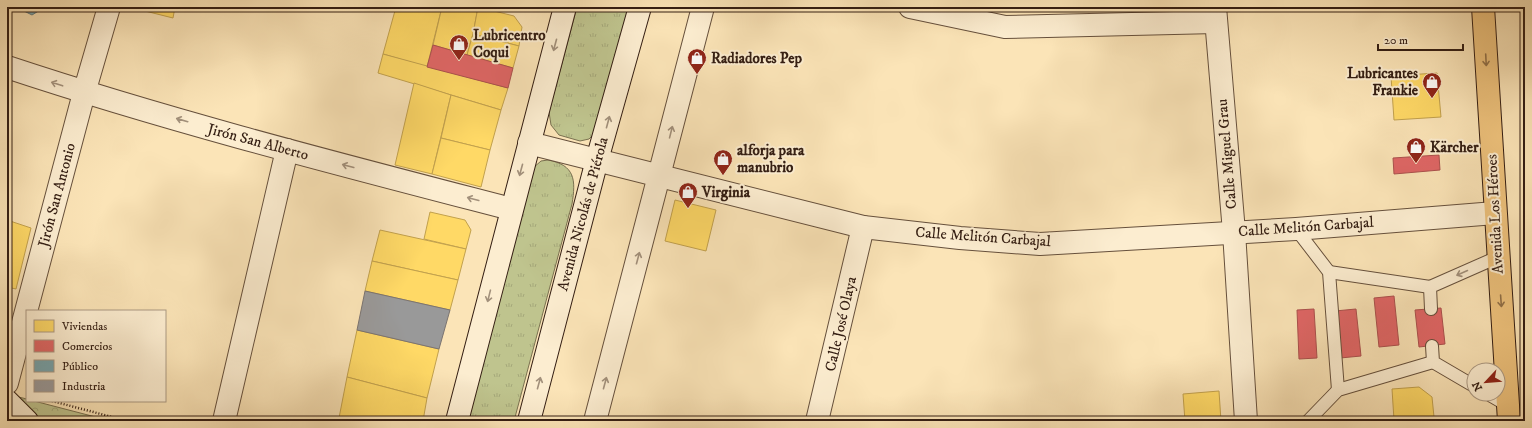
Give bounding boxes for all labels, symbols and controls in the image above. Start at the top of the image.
place label: Lubricentro Coqui [473,26,546,63]
scale bar [1378,26,1463,52]
shop icon: Lubricentro Coqui [448,33,470,61]
text: 20 m [1384,33,1408,48]
one-way arrow [551,38,558,51]
shop icon: Radiadores Pep [686,47,708,75]
place label: Radiadores Pep [711,49,803,68]
one-way arrow [1483,53,1490,66]
place label: Lubricantes Frankie [1347,64,1419,100]
shop icon: Lubricantes Frankie [1421,71,1443,99]
one-way arrow [51,80,64,87]
street label: Calle Miguel Grau [1213,98,1241,210]
one-way arrow [176,116,189,123]
one-way arrow [605,116,612,129]
street label: Jirón San Alberto [204,119,311,165]
one-way arrow [668,126,675,139]
street label: Avenida Nicolás de Piérola [553,134,613,293]
shop icon: Kärcher [1405,136,1427,164]
place label: Kärcher [1430,138,1479,157]
street label: Jirón San Antonio [33,141,80,251]
place label: alforja para manubrio [737,141,805,177]
shop icon: alforja para manubrio [712,148,734,176]
street label: Avenida Los Héroes [1482,154,1508,274]
one-way arrow [342,162,355,169]
one-way arrow [517,164,525,177]
shop icon: Virginia [677,181,699,209]
place label: Virginia [701,183,751,202]
one-way arrow [467,195,480,202]
street label: Calle Melitón Carbajal [1238,213,1375,241]
street label: Calle Melitón Carbajal [915,223,1052,251]
one-way arrow [635,251,642,264]
one-way arrow [1457,270,1469,277]
street label: Calle José Olaya [821,274,861,373]
one-way arrow [485,289,492,302]
one-way arrow [1497,295,1504,308]
legend [26,310,166,402]
text: Viviendas [61,319,107,334]
text: Comercios [62,339,112,354]
text: Público [62,359,98,374]
north arrow [1466,362,1506,402]
one-way arrow [535,377,543,390]
one-way arrow [601,377,609,390]
text: Industria [62,379,106,394]
text: N [1470,379,1486,393]

